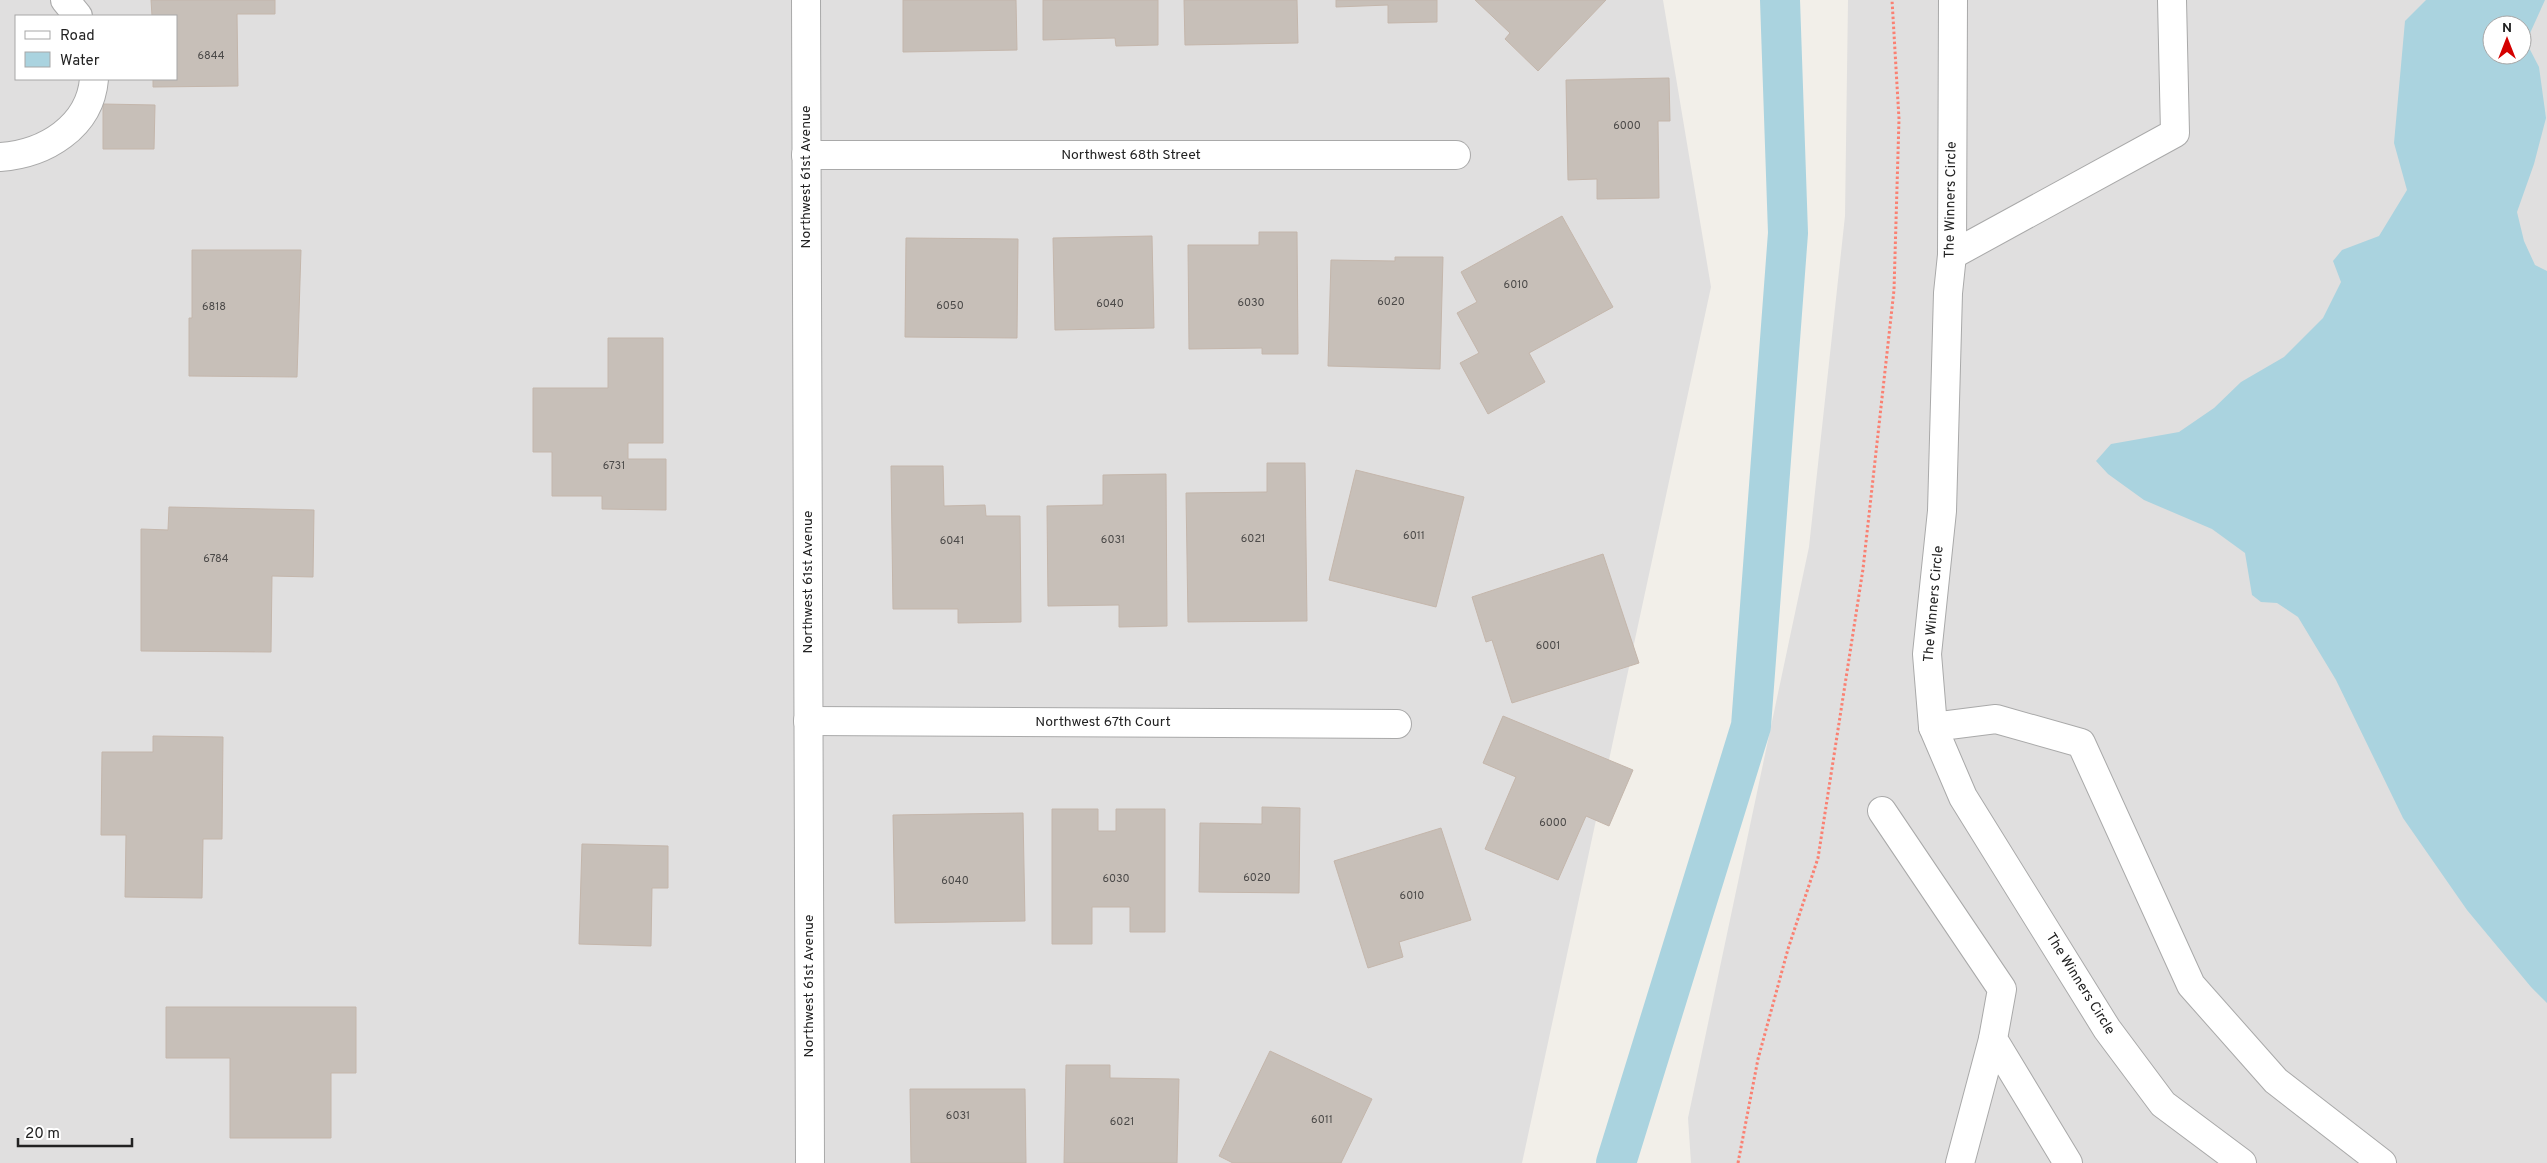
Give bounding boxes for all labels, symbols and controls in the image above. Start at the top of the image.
legend [15,15,178,80]
north arrow [2482,15,2532,65]
text: N [2502,20,2512,37]
text: Road [60,27,95,46]
house number: 6844 [198,49,225,63]
text: Water [60,52,100,71]
street label: Northwest 61st Avenue [798,106,815,248]
house number: 6000 [1613,119,1641,133]
street label: The Winners Circle [1941,141,1961,259]
street label: Northwest 68th Street [1061,147,1201,164]
house number: 6010 [1504,278,1528,292]
house number: 6020 [1377,295,1405,309]
house number: 6030 [1237,296,1265,310]
house number: 6040 [1096,297,1124,311]
house number: 6050 [936,299,964,313]
house number: 6818 [202,300,226,314]
house number: 6731 [603,459,625,473]
street label: Northwest 61st Avenue [800,511,817,653]
house number: 6011 [1403,529,1425,543]
house number: 6021 [1241,532,1265,546]
house number: 6031 [1101,533,1125,547]
house number: 6041 [940,534,964,548]
street label: The Winners Circle [1920,545,1948,663]
house number: 6784 [203,552,229,566]
house number: 6001 [1536,639,1560,653]
street label: Northwest 67th Court [1035,714,1171,731]
house number: 6000 [1539,816,1567,830]
house number: 6020 [1243,871,1271,885]
house number: 6030 [1102,872,1130,886]
house number: 6040 [941,874,969,888]
house number: 6010 [1400,889,1424,903]
street label: Northwest 61st Avenue [801,915,818,1057]
street label: The Winners Circle [2042,930,2118,1038]
house number: 6031 [946,1109,970,1123]
house number: 6011 [1311,1113,1333,1127]
house number: 6021 [1110,1115,1134,1129]
scale bar [18,1116,131,1148]
text: 20 m [25,1125,60,1144]

